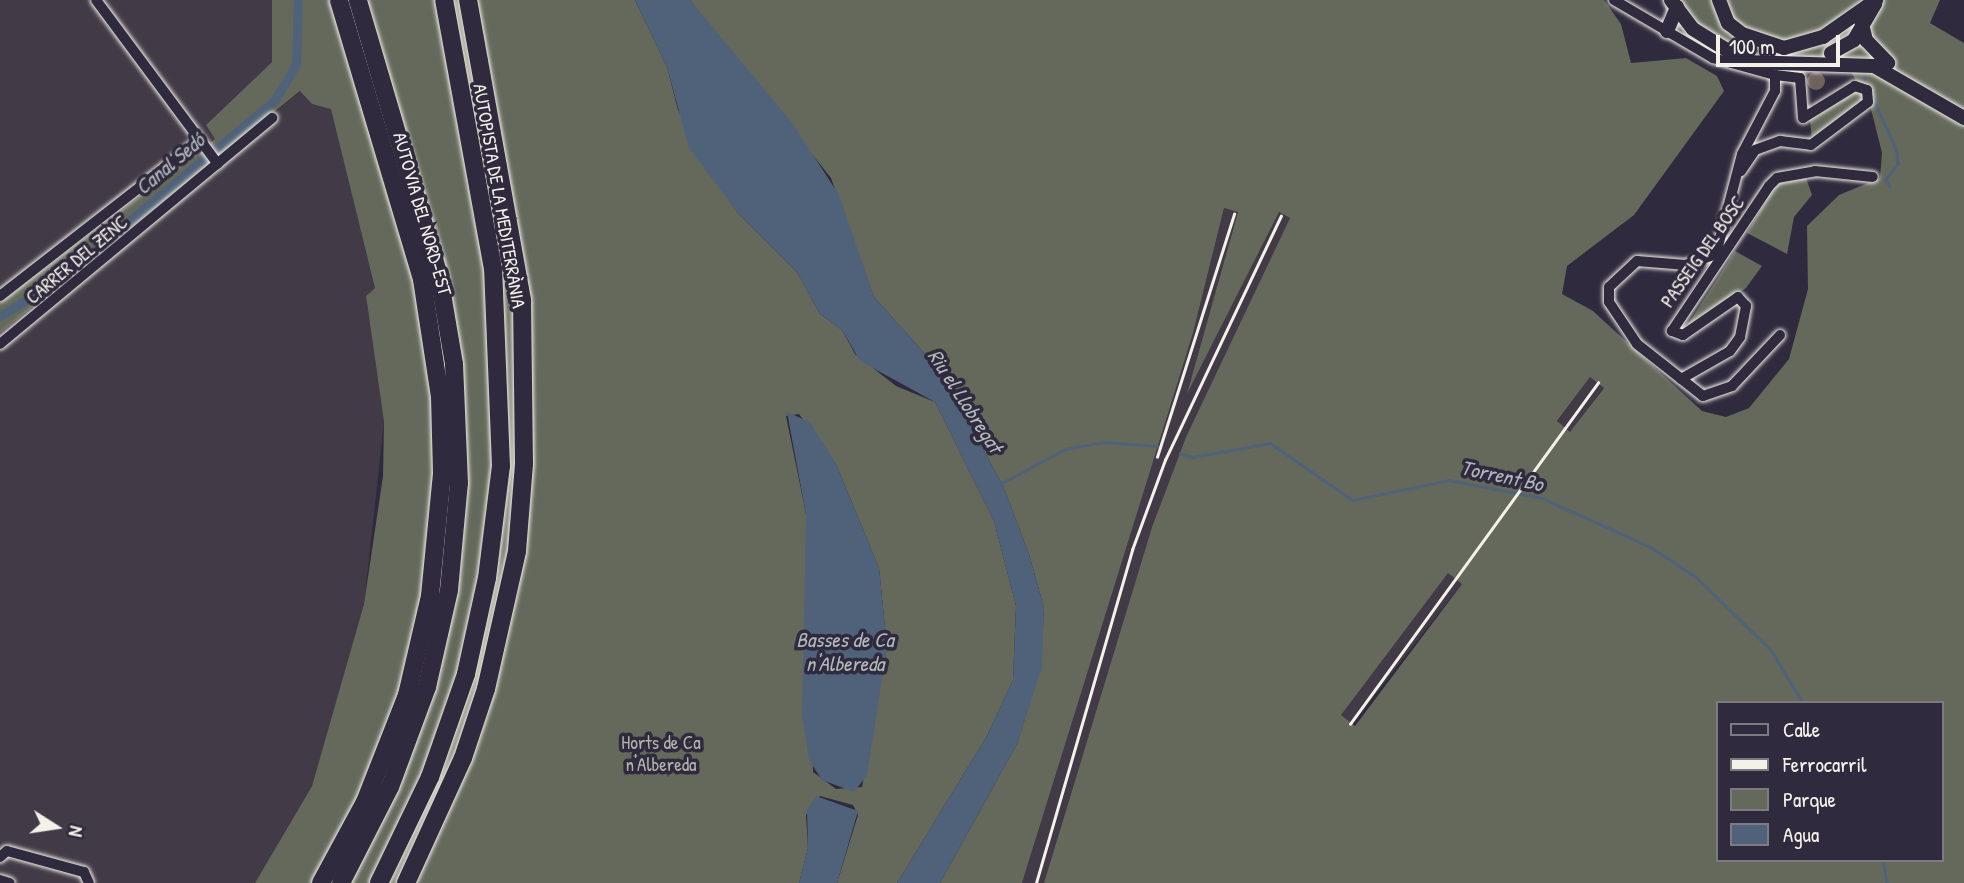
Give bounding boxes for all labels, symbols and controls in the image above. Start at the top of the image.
scale bar [1719,21,1843,65]
text: 100 m [1729,32,1775,61]
street label: AUTOPISTA DE LA MEDITERRÀNIA [468,82,530,310]
water label: Canal Sedó [130,128,210,200]
street label: AUTOVIA DEL NORD-EST [388,130,456,298]
street label: PASSEIG DEL BOSC [1656,192,1750,312]
street label: CARRER DEL ZENC [22,211,132,309]
water label: Riu el Llobregat [922,345,1008,457]
water label: Torrent Bo [1459,455,1545,497]
water label: Basses de Ca n'Albereda [796,627,894,677]
legend [1716,701,1943,862]
text: Calle [1783,715,1820,744]
park label: Horts de Ca n'Albereda [621,732,701,776]
text: Ferrocarril [1783,750,1867,779]
text: Parque [1783,785,1836,814]
north arrow [21,792,91,862]
text: Agua [1783,820,1819,849]
text: N [63,824,90,839]

